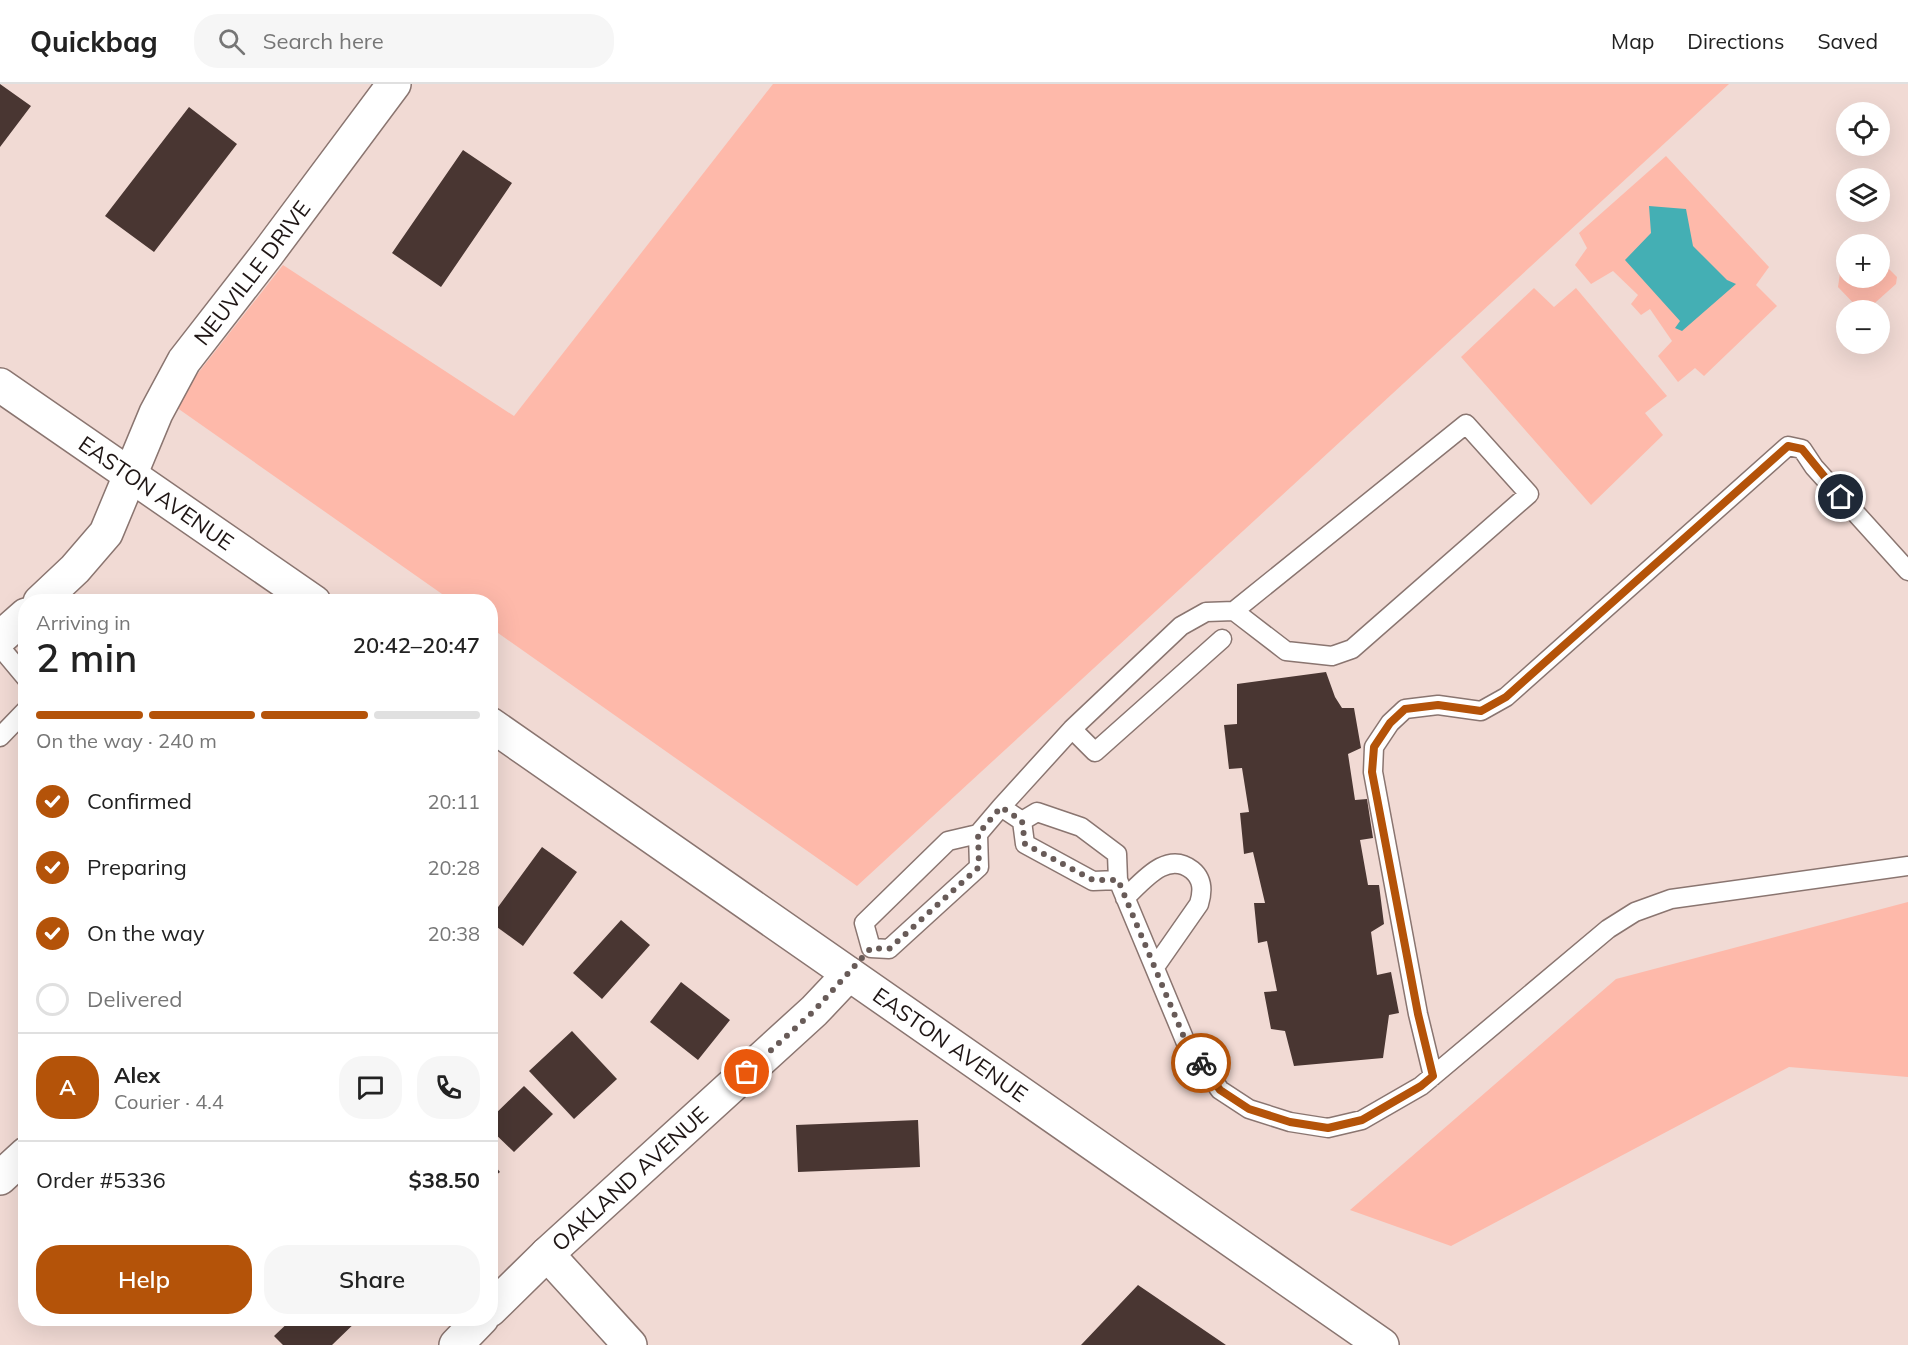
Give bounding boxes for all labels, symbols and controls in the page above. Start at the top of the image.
search box [194,14,614,68]
text: Quickbag [30,24,158,59]
icon: search [215,25,248,58]
text: Search here [263,27,384,55]
text: Map [1611,28,1654,54]
text: Directions [1687,28,1784,54]
text: Saved [1817,28,1878,54]
map controls [1836,102,1890,354]
button: locate [1836,102,1890,156]
button: layers [1836,168,1890,222]
street label: NEUVILLE DRIVE [188,195,316,351]
button: + [1836,234,1890,288]
button: − [1836,300,1890,354]
street label: EASTON AVENUE [73,430,239,556]
pin [1815,471,1866,522]
icon: home [1824,480,1857,513]
text: Arriving in [36,610,131,635]
text: 20:42–20:47 [353,631,480,659]
text: 2 min [36,633,137,682]
text: On the way · 240 m [36,728,217,753]
icon: check [36,785,69,818]
text: Confirmed [87,787,192,815]
text: 20:11 [427,789,480,814]
icon: check [36,851,69,884]
text: Preparing [87,853,187,881]
text: 20:28 [427,855,480,880]
icon: check [36,917,69,950]
text: On the way [87,919,205,947]
text: 20:38 [427,921,480,946]
street label: EASTON AVENUE [868,981,1033,1108]
text: Delivered [87,985,182,1013]
courier [1171,1033,1231,1093]
pin [721,1046,772,1097]
icon: bike [1185,1047,1218,1080]
icon: bag [730,1055,763,1088]
button: chat [339,1056,402,1119]
button: phone [417,1056,480,1119]
text: Alex [114,1061,160,1089]
text: A [59,1073,76,1101]
text: Courier · 4.4 [114,1089,224,1114]
street label: OAKLAND AVENUE [546,1100,714,1257]
text: Order #5336 [36,1166,166,1194]
text: $38.50 [409,1166,480,1194]
button: Help [36,1245,252,1314]
button: Share [264,1245,480,1314]

